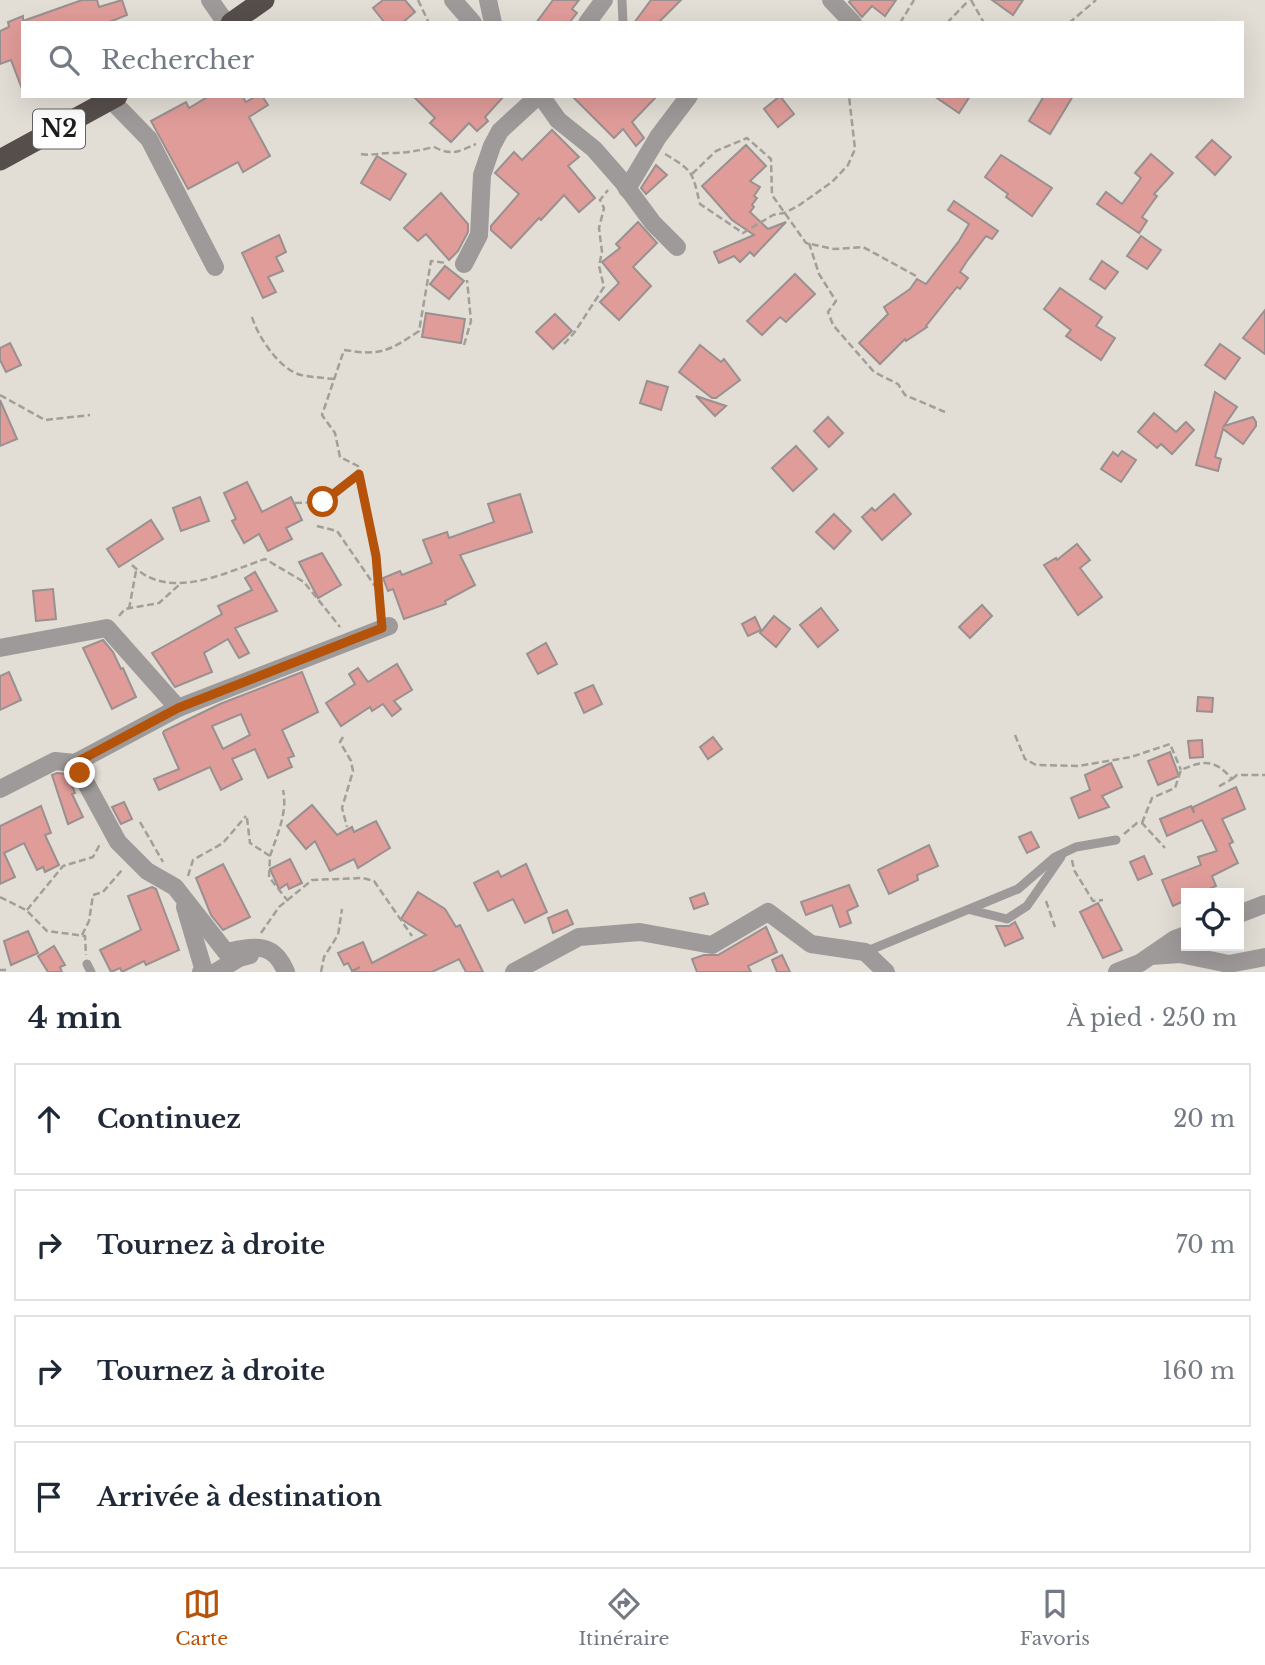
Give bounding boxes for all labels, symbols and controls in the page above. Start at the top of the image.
search box [21,21,1244,98]
icon: search [45,41,83,79]
text: Rechercher [101,44,254,76]
road number: N2 [33,110,85,148]
route start [307,486,338,517]
route end [64,757,95,788]
map controls [1181,888,1244,951]
button: locate [1181,888,1244,951]
text: 4 min [28,999,122,1036]
text: À pied · 250 m [1067,1004,1237,1032]
icon: ahead [30,1100,68,1138]
text: Continuez [97,1103,241,1135]
text: 20 m [1173,1105,1235,1133]
icon: right [30,1226,68,1264]
text: Tournez à droite [97,1229,325,1261]
text: 70 m [1176,1231,1235,1259]
icon: right [30,1352,68,1390]
text: Tournez à droite [97,1355,325,1387]
text: 160 m [1162,1357,1235,1385]
icon: arrive [30,1478,68,1516]
text: Arrivée à destination [97,1481,382,1513]
tab: Carte [175,1585,228,1650]
tab: Itinéraire [578,1585,669,1650]
tab: Favoris [1020,1585,1090,1650]

